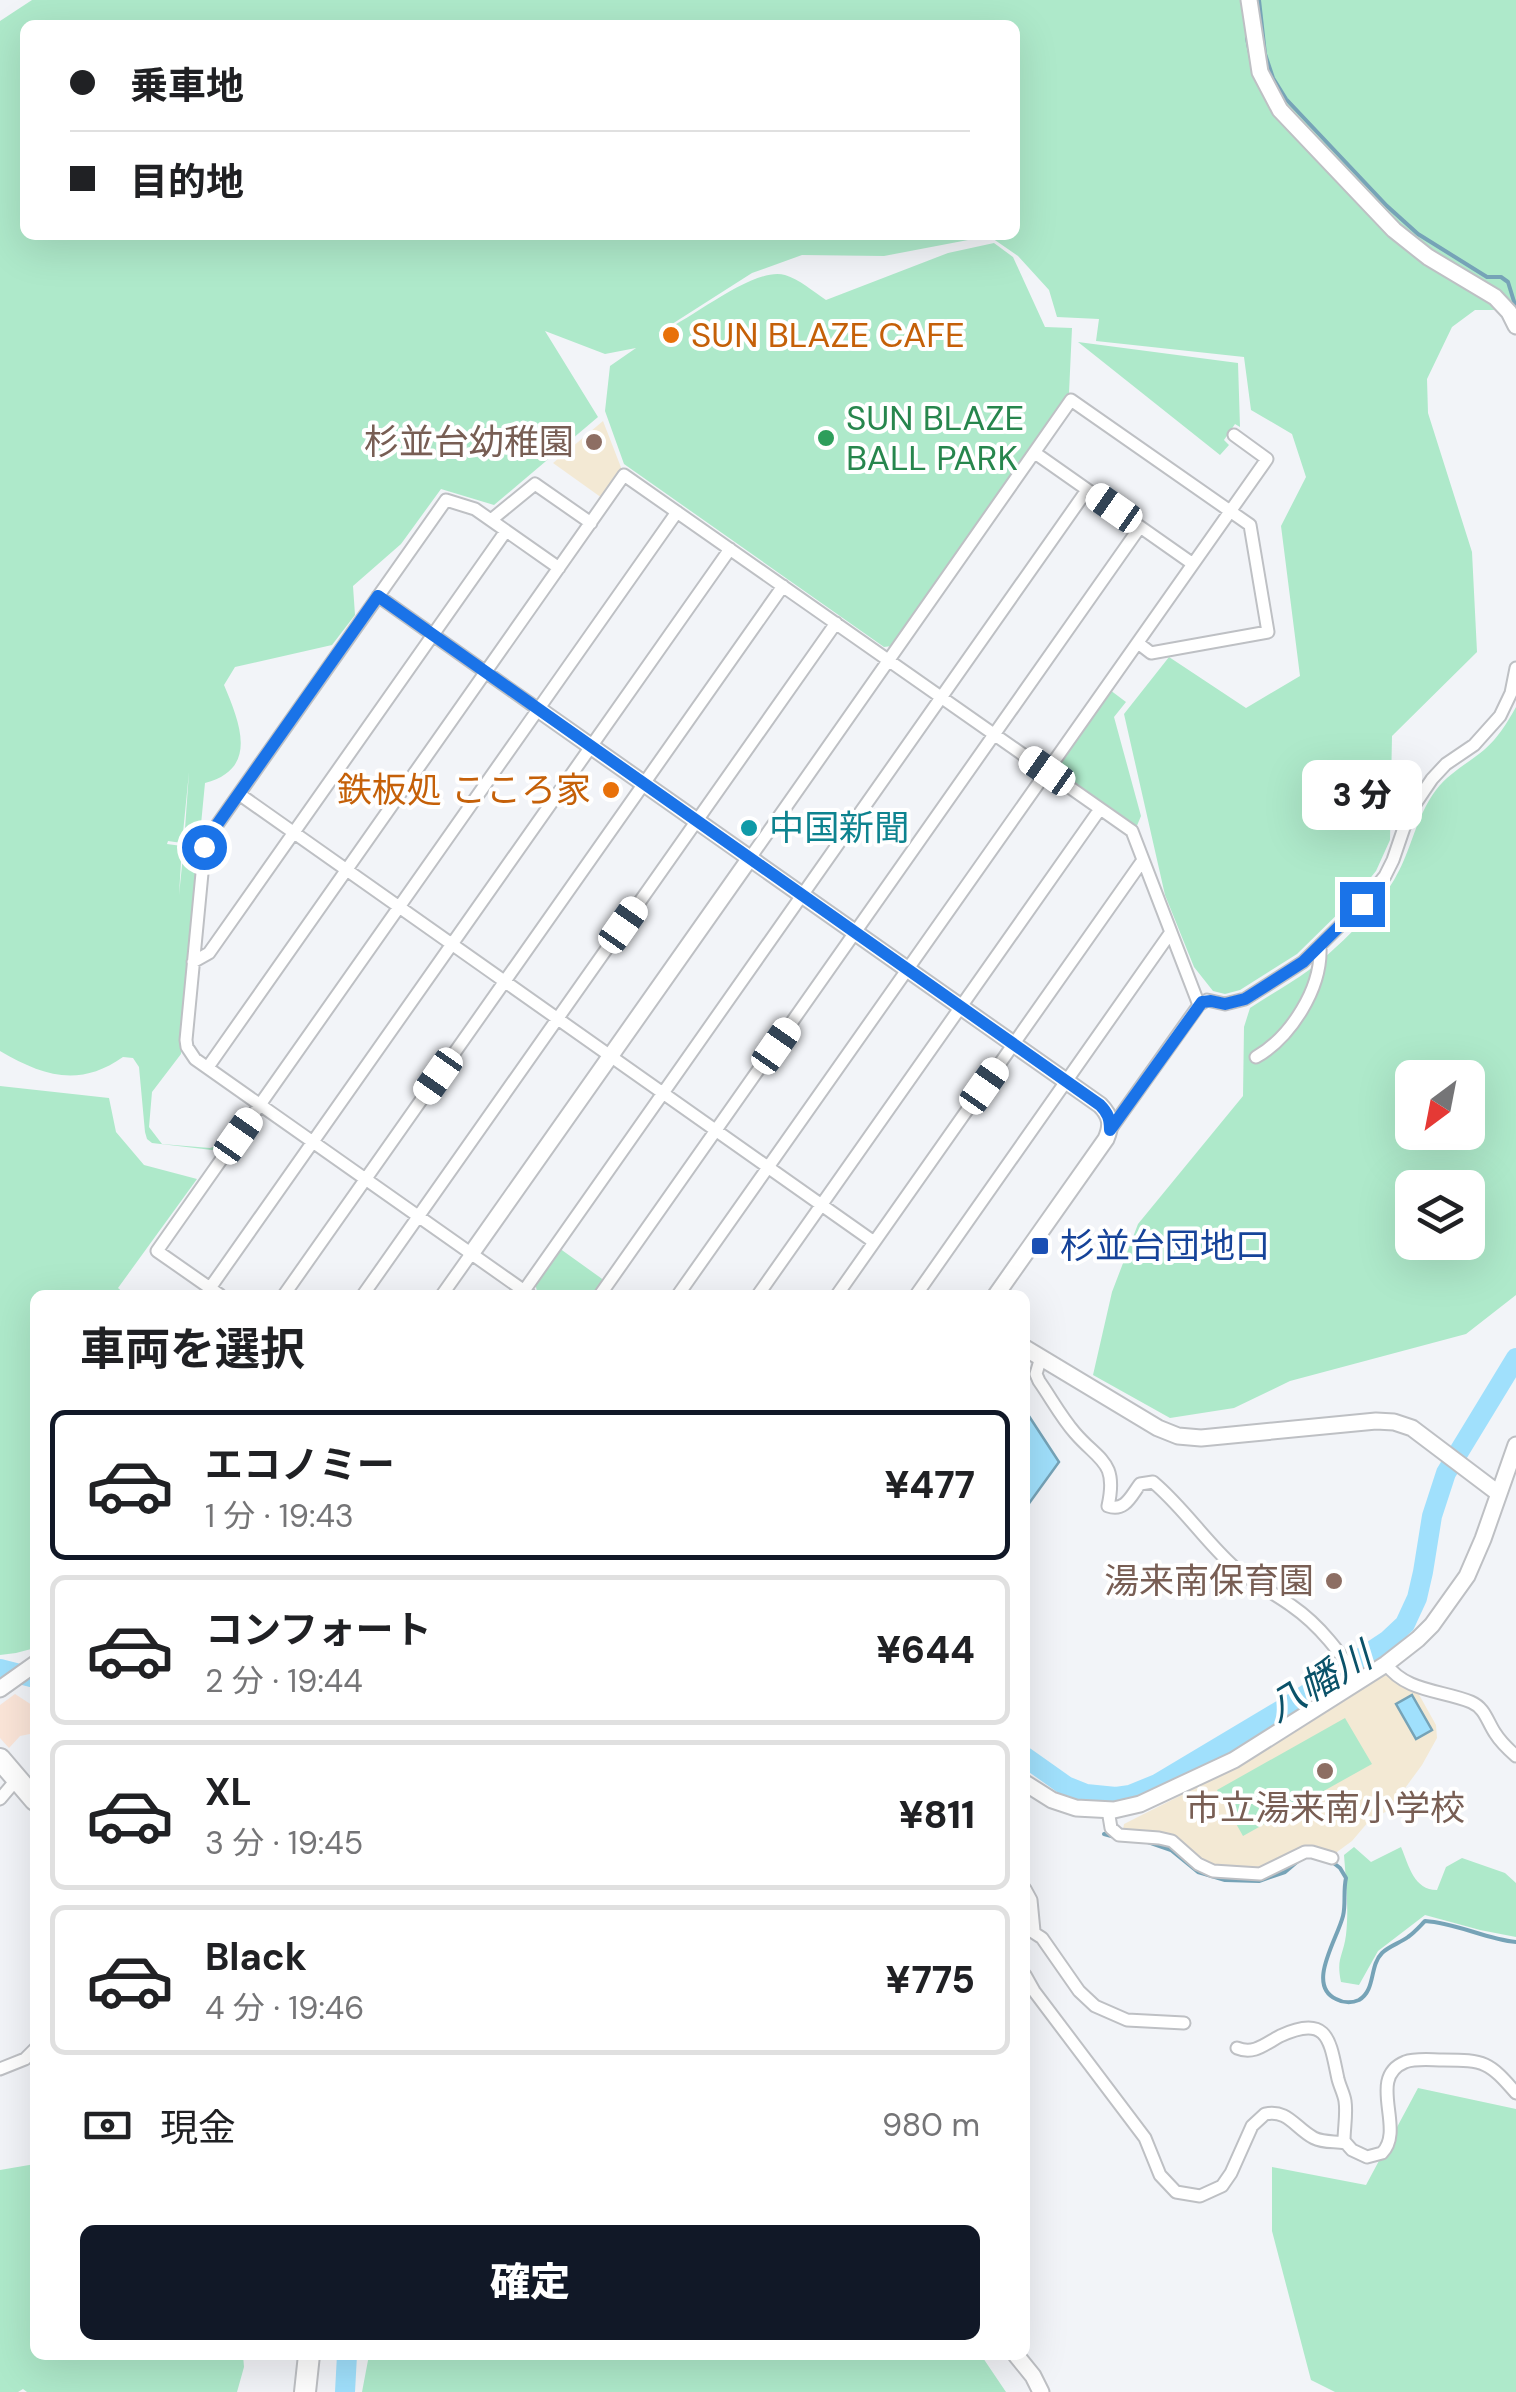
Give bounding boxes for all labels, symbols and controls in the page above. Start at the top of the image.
text: 乗車地 [130,61,244,111]
text: 目的地 [130,157,244,207]
place label: SUN BLAZE CAFE [691,312,965,358]
marker: SUN BLAZE CAFE [660,324,682,346]
place label: SUN BLAZE BALL PARK [846,395,1024,481]
place label: 杉並台幼稚園 [364,419,574,465]
marker: SUN BLAZE BALL PARK [815,427,837,449]
marker: 杉並台幼稚園 [583,431,605,453]
car [1081,479,1147,537]
car [1014,742,1080,800]
callout: 3 分 [1302,759,1422,829]
place label: 鉄板処 こころ家 [337,767,591,813]
text: 3 分 [1333,774,1391,816]
marker: 鉄板処 こころ家 [600,779,622,801]
place label: 中国新聞 [769,805,909,851]
marker: 中国新聞 [738,817,760,839]
route start [182,825,227,870]
route end [1340,882,1385,927]
car [594,892,652,958]
car [747,1013,805,1079]
car [409,1043,467,1109]
car [955,1053,1013,1119]
north arrow [1395,1060,1485,1150]
map controls [1395,1060,1485,1260]
car [209,1103,267,1169]
button: layers [1395,1170,1485,1260]
place label: 杉並台団地口 [1060,1223,1270,1269]
marker: 杉並台団地口 [1029,1235,1051,1257]
text: 車両を選択 [80,1320,305,1379]
icon: car [85,1440,175,1530]
text: エコノミー [205,1440,395,1490]
text: ¥477 [884,1460,975,1510]
text: 1 分 · 19:43 [205,1495,354,1537]
place label: 湯来南保育園 [1104,1558,1314,1604]
marker: 湯来南保育園 [1323,1570,1345,1592]
icon: car [85,1605,175,1695]
text: コンフォート [205,1605,432,1655]
text: ¥644 [876,1625,975,1675]
water label: 八幡川 [1257,1629,1384,1733]
text: 2 分 · 19:44 [205,1660,363,1702]
marker: 市立湯来南小学校 [1314,1760,1336,1782]
text: XL [205,1767,252,1817]
icon: car [85,1770,175,1860]
place label: 市立湯来南小学校 [1185,1785,1465,1831]
text: ¥811 [899,1790,975,1840]
text: 3 分 · 19:45 [205,1822,363,1864]
text: Black [205,1932,307,1982]
icon: car [85,1935,175,2025]
text: ¥775 [886,1955,975,2005]
text: 4 分 · 19:46 [205,1987,364,2029]
icon: cash [80,2098,135,2153]
text: 現金 [160,2103,236,2153]
text: 980 m [882,2104,980,2146]
button: 確定 [80,2225,980,2340]

